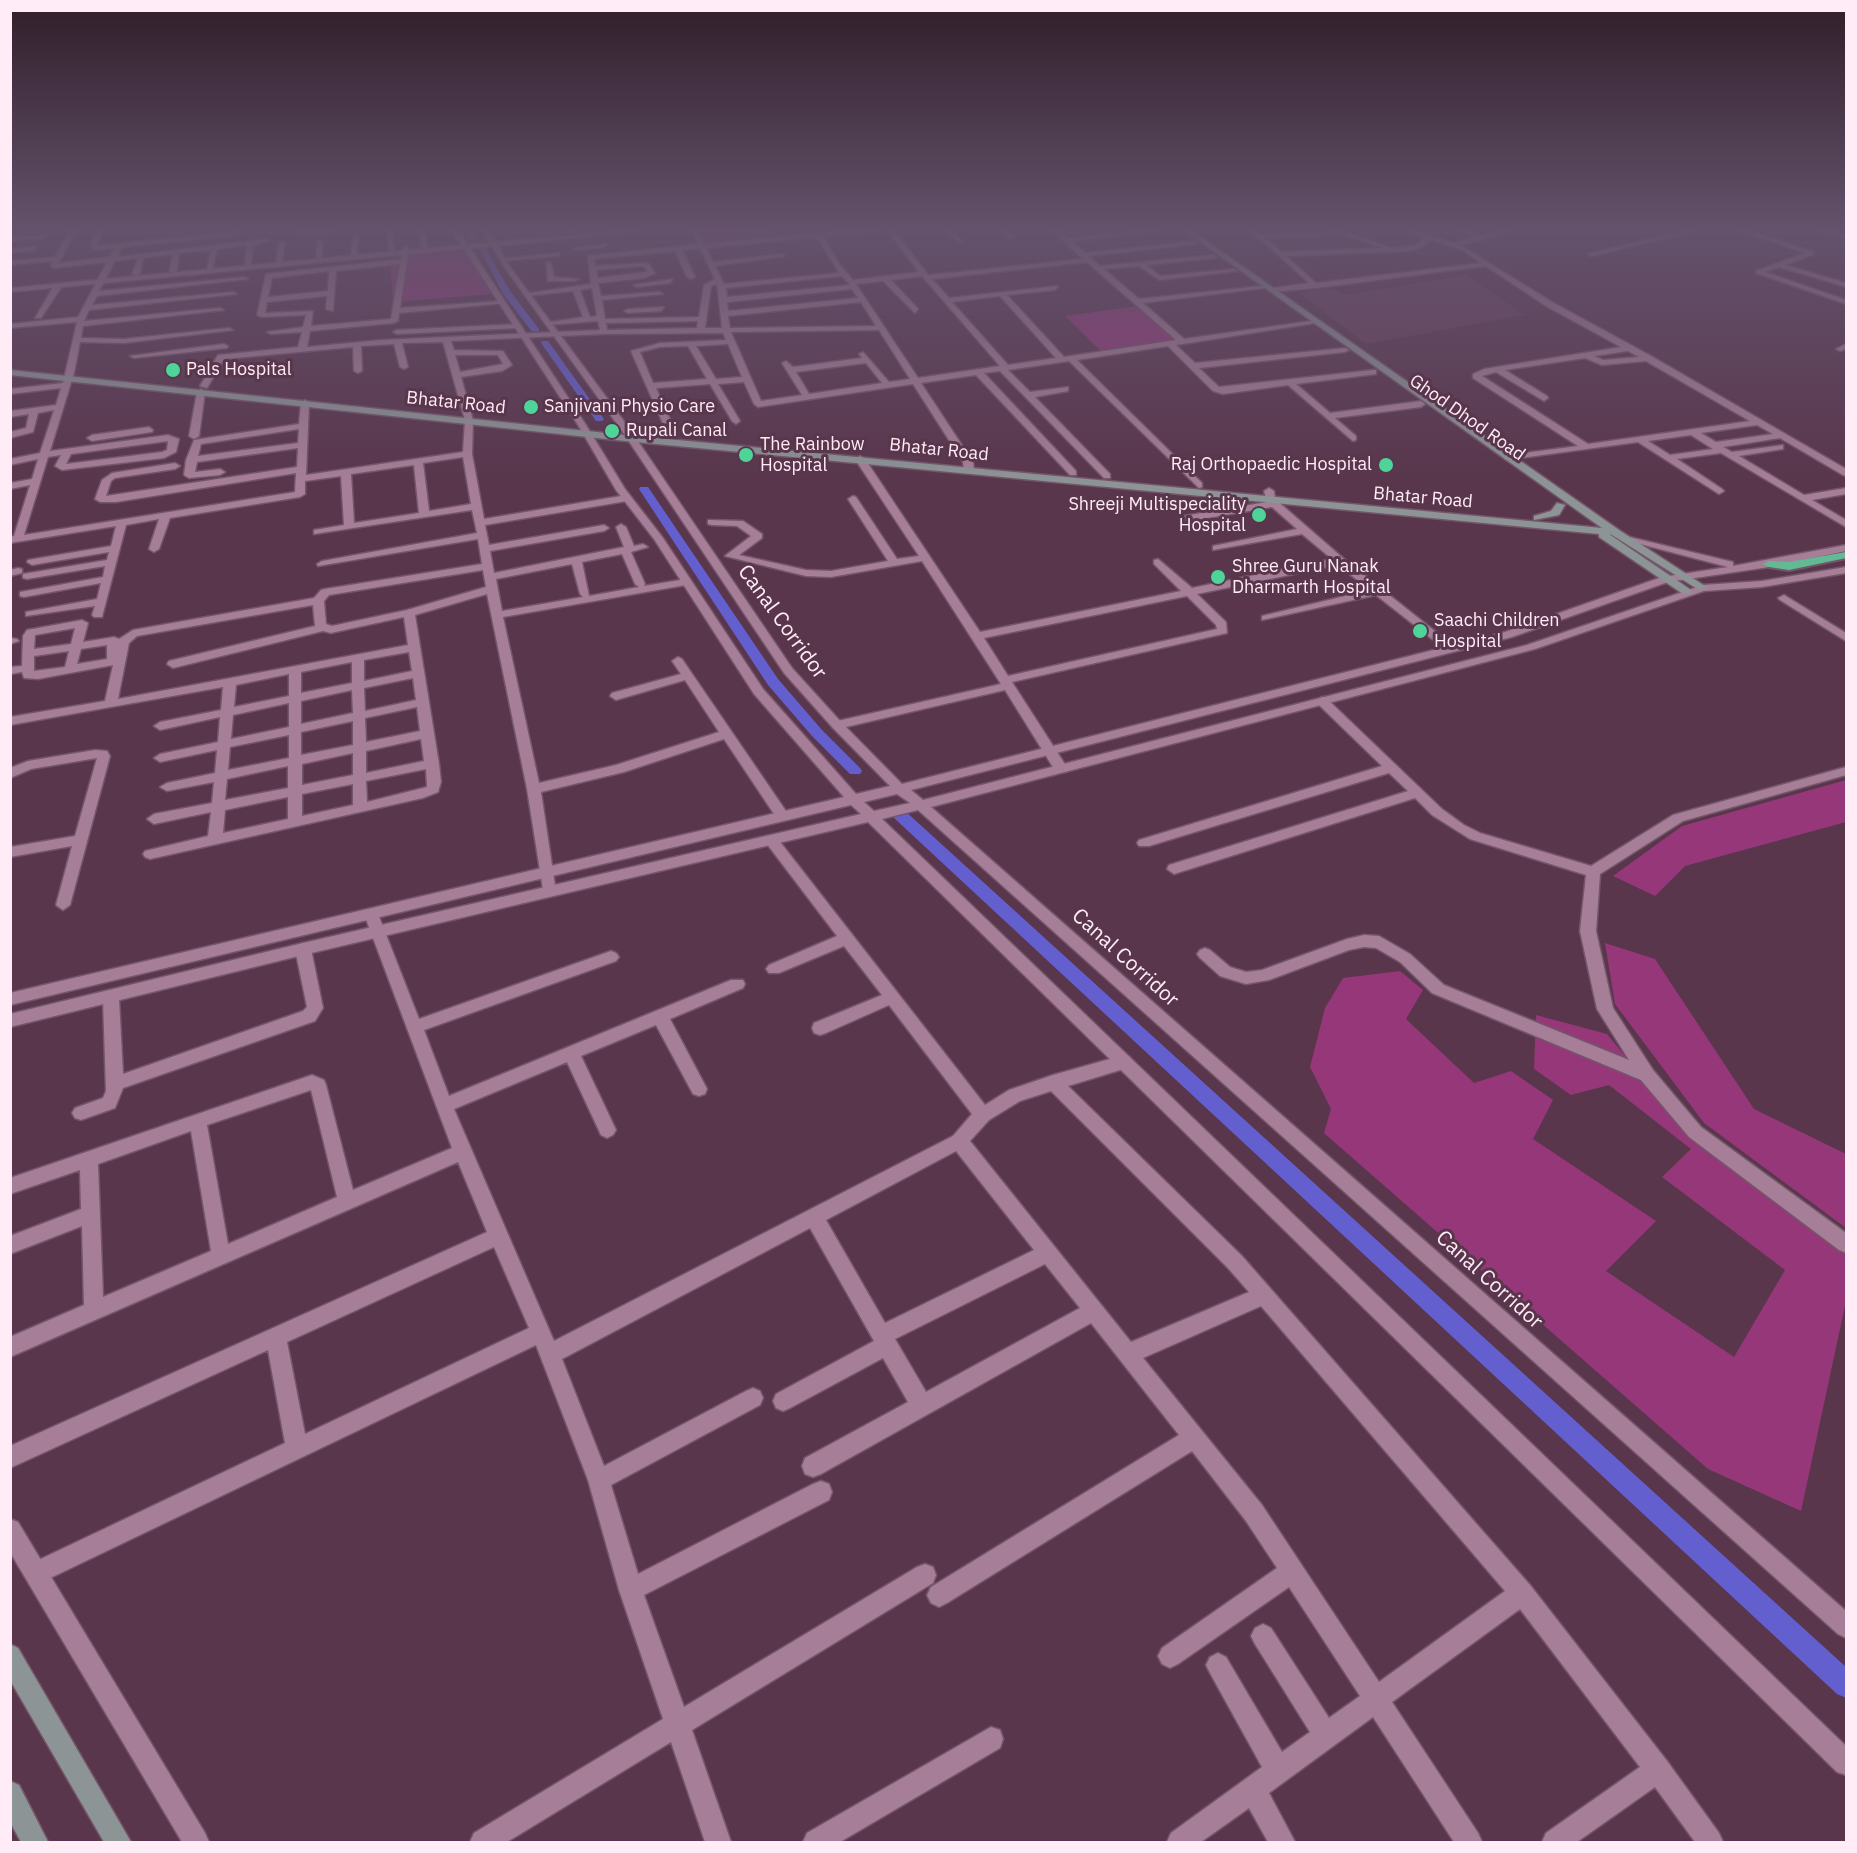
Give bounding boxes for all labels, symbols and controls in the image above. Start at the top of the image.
place label: Pals Hospital [186,359,292,381]
marker: Pals Hospital [164,361,182,379]
street label: Ghod Dhod Road [1405,370,1529,466]
street label: Bhatar Road [405,387,507,419]
place label: Sanjivani Physio Care [544,396,715,418]
marker: Sanjivani Physio Care [522,398,540,416]
place label: Rupali Canal [626,420,727,442]
marker: Rupali Canal [603,422,621,440]
place label: The Rainbow Hospital [760,434,865,476]
street label: Bhatar Road [888,434,990,466]
marker: The Rainbow Hospital [737,446,755,464]
place label: Raj Orthopaedic Hospital [1171,454,1372,476]
marker: Raj Orthopaedic Hospital [1377,456,1395,474]
street label: Bhatar Road [1372,483,1474,513]
place label: Shreeji Multispeciality Hospital [1068,494,1246,536]
marker: Shreeji Multispeciality Hospital [1250,506,1268,524]
place label: Shree Guru Nanak Dharmarth Hospital [1232,556,1391,598]
street label: Canal Corridor [732,560,832,684]
marker: Shree Guru Nanak Dharmarth Hospital [1209,568,1227,586]
place label: Saachi Children Hospital [1434,610,1560,652]
marker: Saachi Children Hospital [1411,622,1429,640]
street label: Canal Corridor [1066,903,1184,1013]
street label: Canal Corridor [1430,1225,1548,1335]

